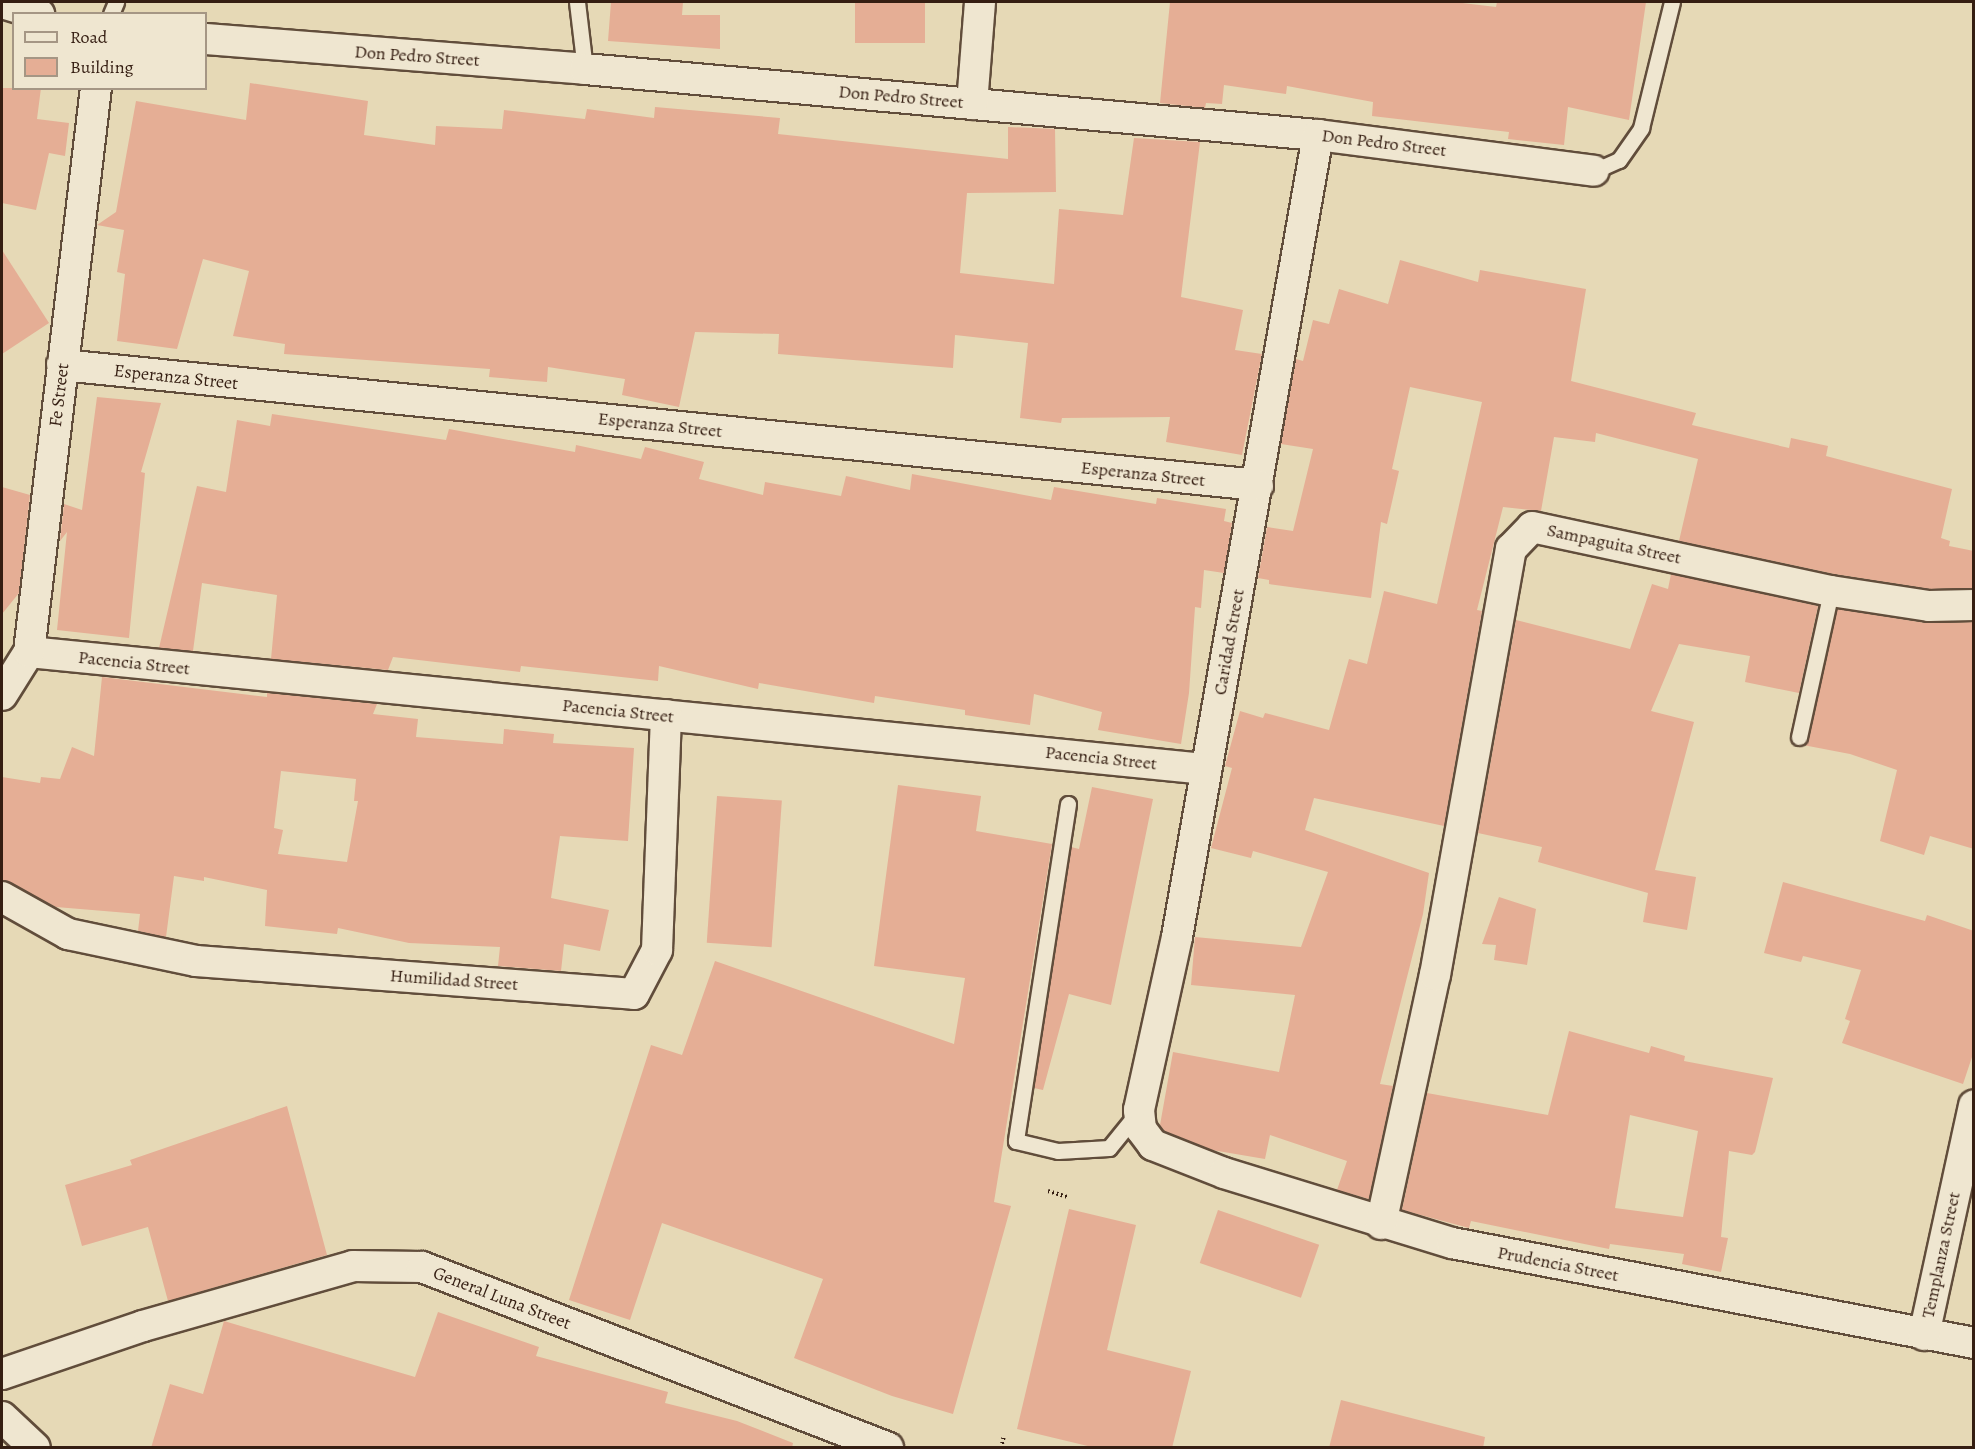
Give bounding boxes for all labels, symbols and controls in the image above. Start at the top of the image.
legend [12,12,207,90]
text: Road [70,25,107,49]
street label: Don Pedro Street [354,41,480,71]
text: Building [70,55,134,79]
street label: Don Pedro Street [838,81,964,113]
street label: Don Pedro Street [1320,125,1448,161]
street label: Esperanza Street [113,360,239,394]
street label: Fe Street [44,362,74,428]
street label: Esperanza Street [597,408,723,442]
street label: Esperanza Street [1080,457,1206,491]
street label: Sampaguita Street [1545,519,1683,569]
street label: Caridad Street [1209,587,1249,697]
street label: Pacencia Street [77,646,191,680]
street label: Pacencia Street [561,694,675,728]
street label: Pacencia Street [1044,741,1158,775]
street label: Humilidad Street [389,965,519,995]
street label: Templanza Street [1917,1190,1965,1320]
street label: Prudencia Street [1496,1242,1620,1286]
street label: General Luna Street [430,1262,574,1334]

